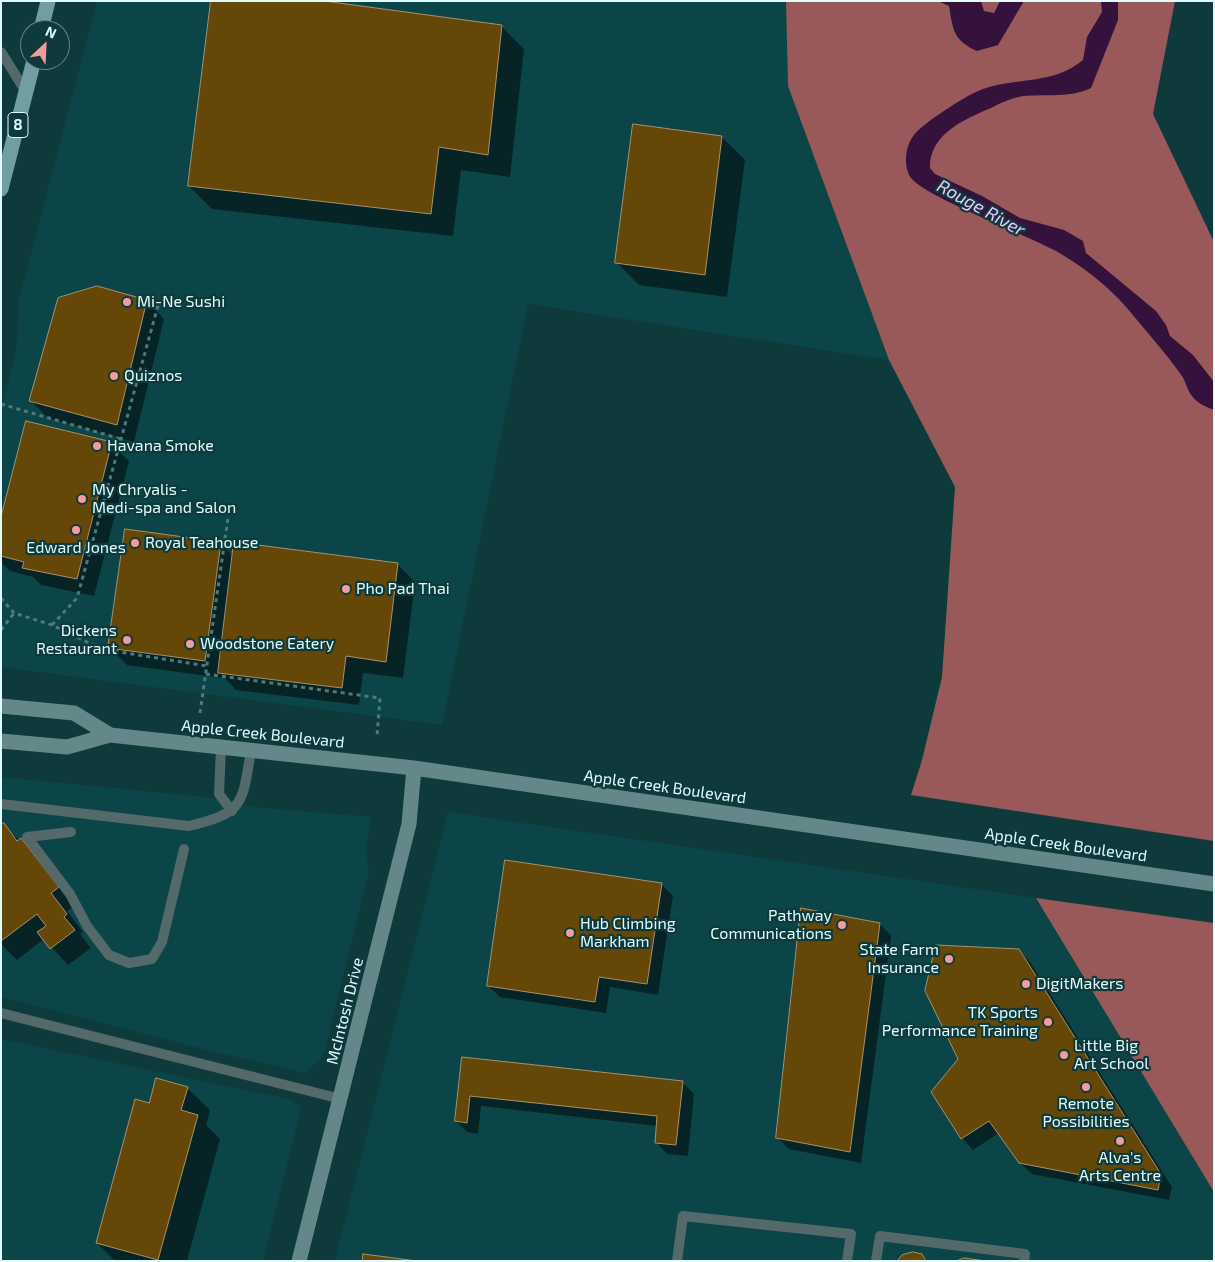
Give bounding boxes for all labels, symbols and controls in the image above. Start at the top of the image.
north arrow [20,20,70,70]
text: N [43,22,59,42]
road number: 8 [8,112,28,138]
water label: Rouge River [933,175,1029,241]
place label: Mi-Ne Sushi [137,292,225,312]
marker: Mi-Ne Sushi [121,296,133,308]
place label: Quiznos [124,366,182,386]
marker: Quiznos [108,370,120,382]
place label: Havana Smoke [107,436,214,456]
marker: Havana Smoke [91,440,103,452]
place label: My Chryalis - Medi-spa and Salon [92,480,236,518]
marker: My Chryalis - Medi-spa and Salon [76,493,88,505]
marker: Edward Jones [70,524,82,536]
place label: Royal Teahouse [145,533,258,553]
marker: Royal Teahouse [129,537,141,549]
place label: Edward Jones [26,538,126,558]
place label: Pho Pad Thai [356,579,450,599]
marker: Pho Pad Thai [340,583,352,595]
place label: Dickens Restaurant [36,621,117,659]
marker: Dickens Restaurant [121,634,133,646]
place label: Woodstone Eatery [200,634,334,654]
marker: Woodstone Eatery [184,638,196,650]
street label: Apple Creek Boulevard [181,716,345,752]
street label: Apple Creek Boulevard [583,766,747,808]
street label: Apple Creek Boulevard [984,824,1148,866]
place label: Pathway Communications [710,906,832,944]
place label: Hub Climbing Markham [580,914,676,952]
marker: Pathway Communications [836,919,848,931]
marker: Hub Climbing Markham [564,927,576,939]
place label: State Farm Insurance [860,940,939,978]
marker: State Farm Insurance [943,953,955,965]
street label: McIntosh Drive [322,956,368,1066]
place label: DigitMakers [1036,974,1123,994]
marker: DigitMakers [1020,978,1032,990]
place label: TK Sports Performance Training [882,1003,1038,1041]
marker: TK Sports Performance Training [1042,1016,1054,1028]
place label: Little Big Art School [1074,1036,1149,1074]
marker: Little Big Art School [1058,1049,1070,1061]
marker: Remote Possibilities [1080,1081,1092,1093]
place label: Remote Possibilities [1042,1094,1130,1132]
marker: Alva's Arts Centre [1114,1135,1126,1147]
place label: Alva's Arts Centre [1079,1148,1161,1186]

